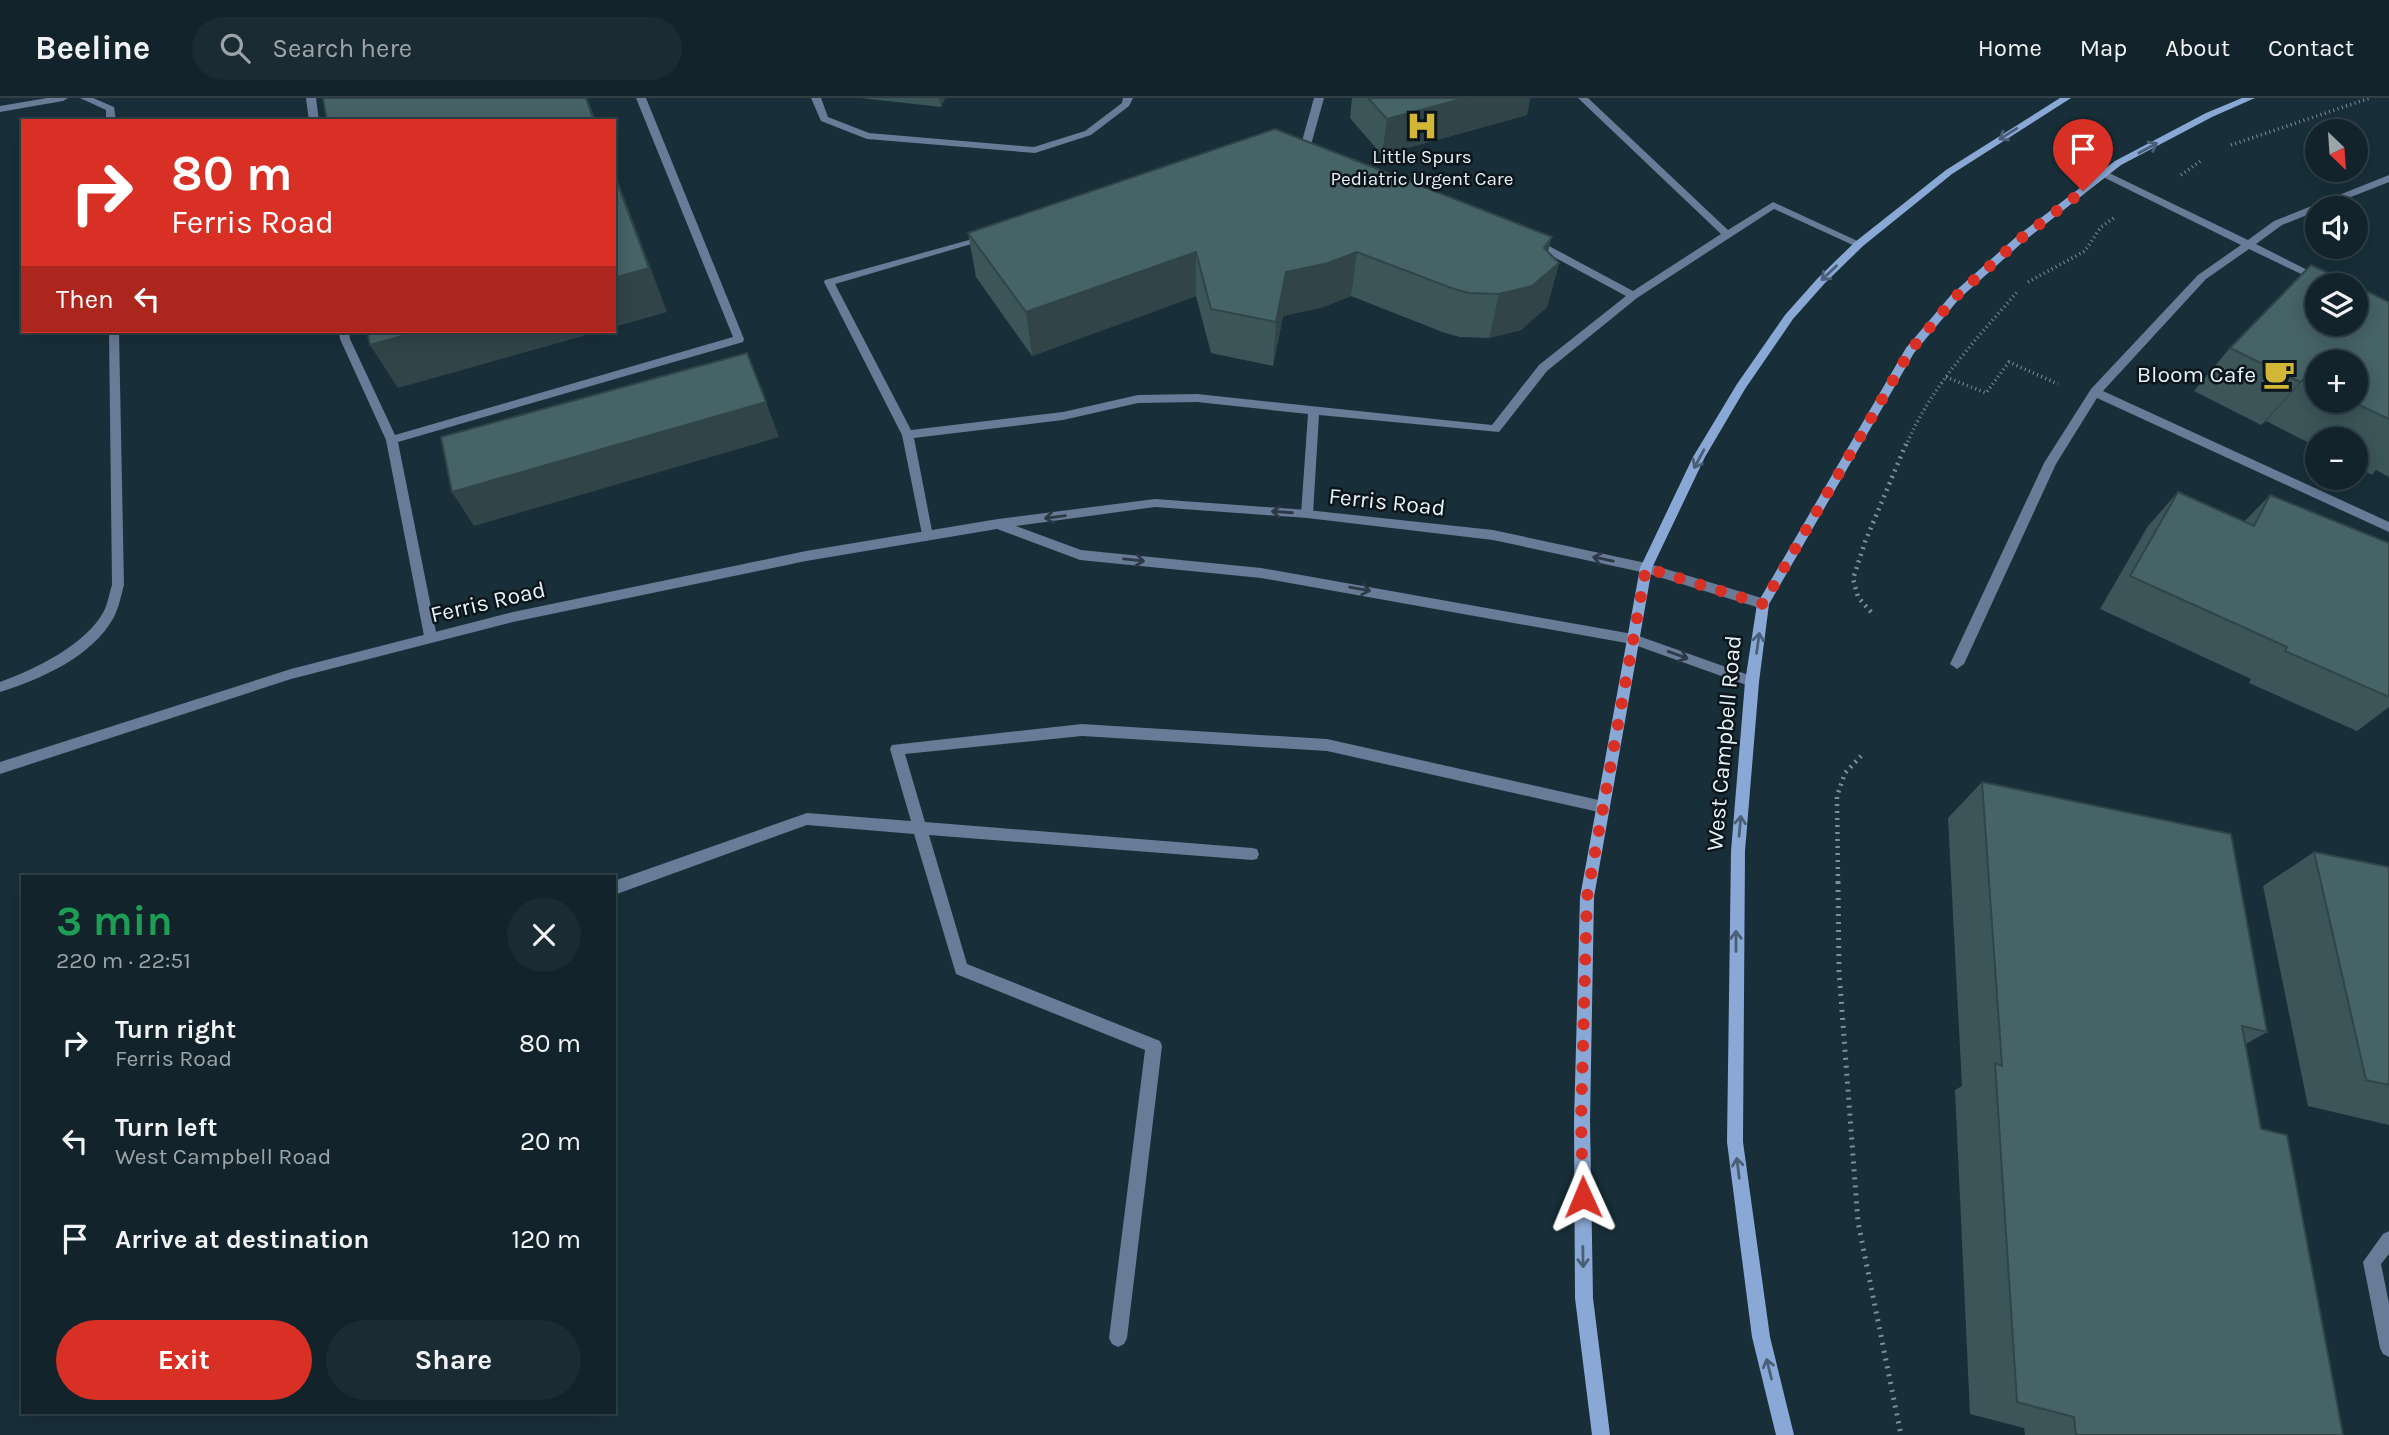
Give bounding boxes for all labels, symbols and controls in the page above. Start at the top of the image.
search box [192,17,682,80]
text: Beeline [35,29,150,67]
icon: search [216,29,254,67]
text: Search here [272,33,412,64]
text: Home [1978,34,2042,62]
text: Map [2080,34,2127,62]
text: About [2165,34,2230,62]
text: Contact [2268,34,2354,62]
hospital icon: Little Spurs Pediatric Urgent Care [1405,109,1439,143]
pin [2053,119,2113,191]
north arrow [2305,119,2368,182]
map controls [2305,119,2368,490]
one-way arrow [1998,127,2018,141]
icon: arrive [2064,130,2102,168]
one-way arrow [2137,140,2158,154]
text: 80 m [171,145,293,202]
place label: Little Spurs Pediatric Urgent Care [1331,146,1513,190]
icon: right [56,147,147,238]
button: sound [2305,196,2368,259]
text: Ferris Road [171,204,334,241]
one-way arrow [1820,264,1837,281]
button: layers [2305,273,2368,336]
icon: left [128,280,166,318]
text: Then [56,284,114,315]
button: + [2305,350,2368,413]
cafe icon: Bloom Cafe [2262,357,2296,391]
place label: Bloom Cafe [2137,361,2256,388]
button: − [2305,427,2368,490]
one-way arrow [1691,448,1705,468]
street label: Ferris Road [1327,482,1447,522]
one-way arrow [1271,505,1293,518]
one-way arrow [1044,510,1067,523]
one-way arrow [1592,551,1615,565]
one-way arrow [1123,554,1145,567]
street label: Ferris Road [428,576,548,628]
one-way arrow [1348,583,1371,596]
one-way arrow [1752,632,1765,655]
street label: West Campbell Road [1701,634,1747,852]
one-way arrow [1667,650,1688,663]
one-way arrow [1734,815,1747,838]
text: 3 min [56,896,173,946]
button: close [507,898,581,972]
one-way arrow [1729,930,1743,953]
text: 220 m · 22:51 [56,947,191,974]
text: Turn right [115,1014,236,1045]
icon: right [56,1024,94,1062]
text: 80 m [519,1028,581,1059]
text: Ferris Road [115,1045,232,1072]
text: Turn left [115,1112,217,1143]
icon: left [56,1122,94,1160]
text: 20 m [520,1126,581,1157]
text: West Campbell Road [115,1143,331,1170]
one-way arrow [1731,1157,1744,1180]
position arrow [1546,1160,1620,1234]
icon: arrive [56,1220,94,1258]
text: Arrive at destination [115,1224,369,1255]
text: 120 m [511,1224,581,1255]
one-way arrow [1577,1245,1590,1268]
button: Exit [56,1320,312,1400]
button: Share [326,1320,581,1400]
one-way arrow [1762,1358,1775,1381]

